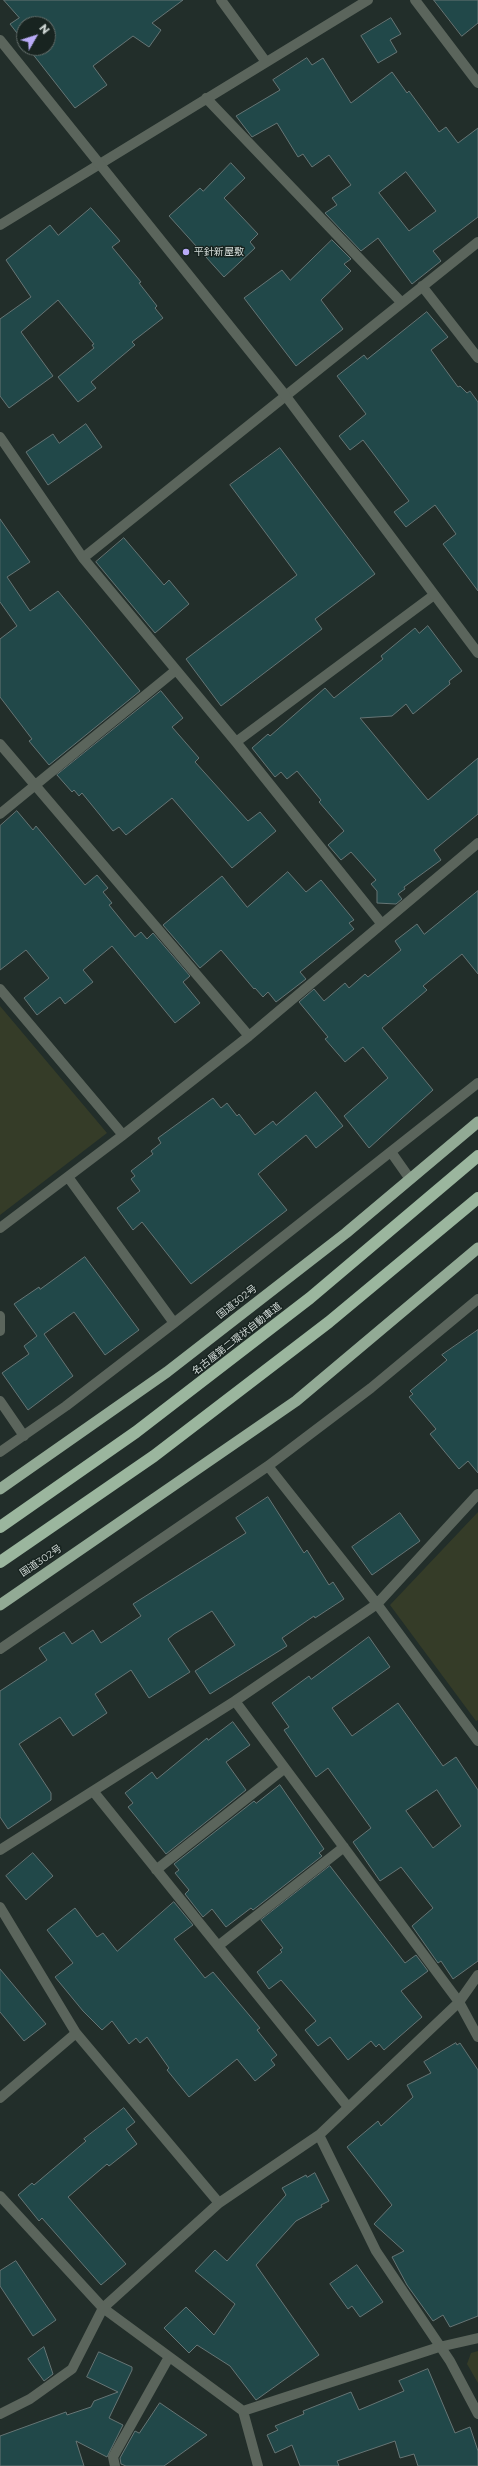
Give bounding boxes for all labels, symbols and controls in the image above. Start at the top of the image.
north arrow [16,16,56,56]
text: N [36,21,53,37]
place label: 平針新屋敷 [194,246,244,258]
marker: 平針新屋敷 [181,247,191,257]
street label: 国道302号 [214,1283,260,1321]
street label: 名古屋第二環状自動車道 [190,1300,284,1378]
street label: 国道302号 [18,1543,64,1579]

